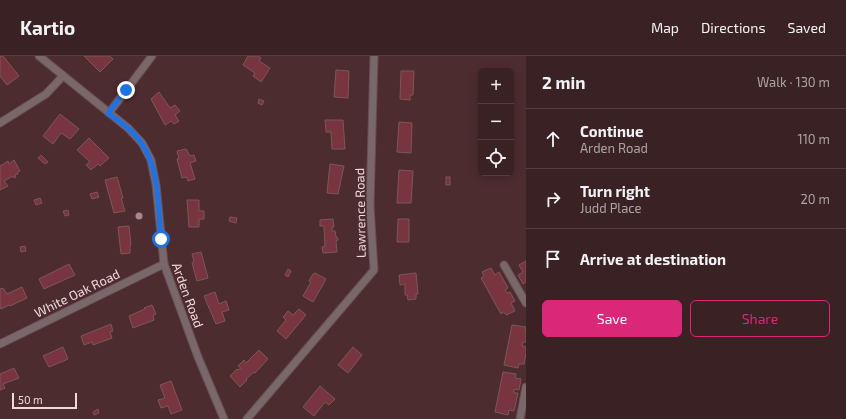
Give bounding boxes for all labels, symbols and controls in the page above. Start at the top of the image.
text: Kartio [20,16,75,39]
text: Map [651,19,679,36]
text: Directions [701,19,766,36]
text: Saved [788,19,826,36]
map controls [478,68,514,176]
button: + [478,68,514,104]
text: 2 min [542,72,585,92]
text: Walk · 130 m [757,74,830,90]
route end [117,81,135,99]
button: − [478,104,514,140]
text: Continue [580,122,643,140]
icon: ahead [542,128,564,150]
text: 110 m [798,131,830,147]
button: locate [478,140,514,176]
text: Arden Road [580,140,648,156]
street label: Lawrence Road [351,168,369,258]
text: Turn right [580,182,650,200]
icon: right [542,188,564,210]
text: 20 m [801,191,830,207]
text: Judd Place [580,200,642,216]
route start [152,230,170,248]
icon: arrive [542,248,564,270]
text: Arrive at destination [580,250,726,268]
street label: Arden Road [169,260,207,330]
street label: White Oak Road [32,265,122,321]
button: Save [542,300,682,337]
button: Share [690,300,830,337]
scale bar [12,391,77,410]
text: 50 m [18,393,43,406]

